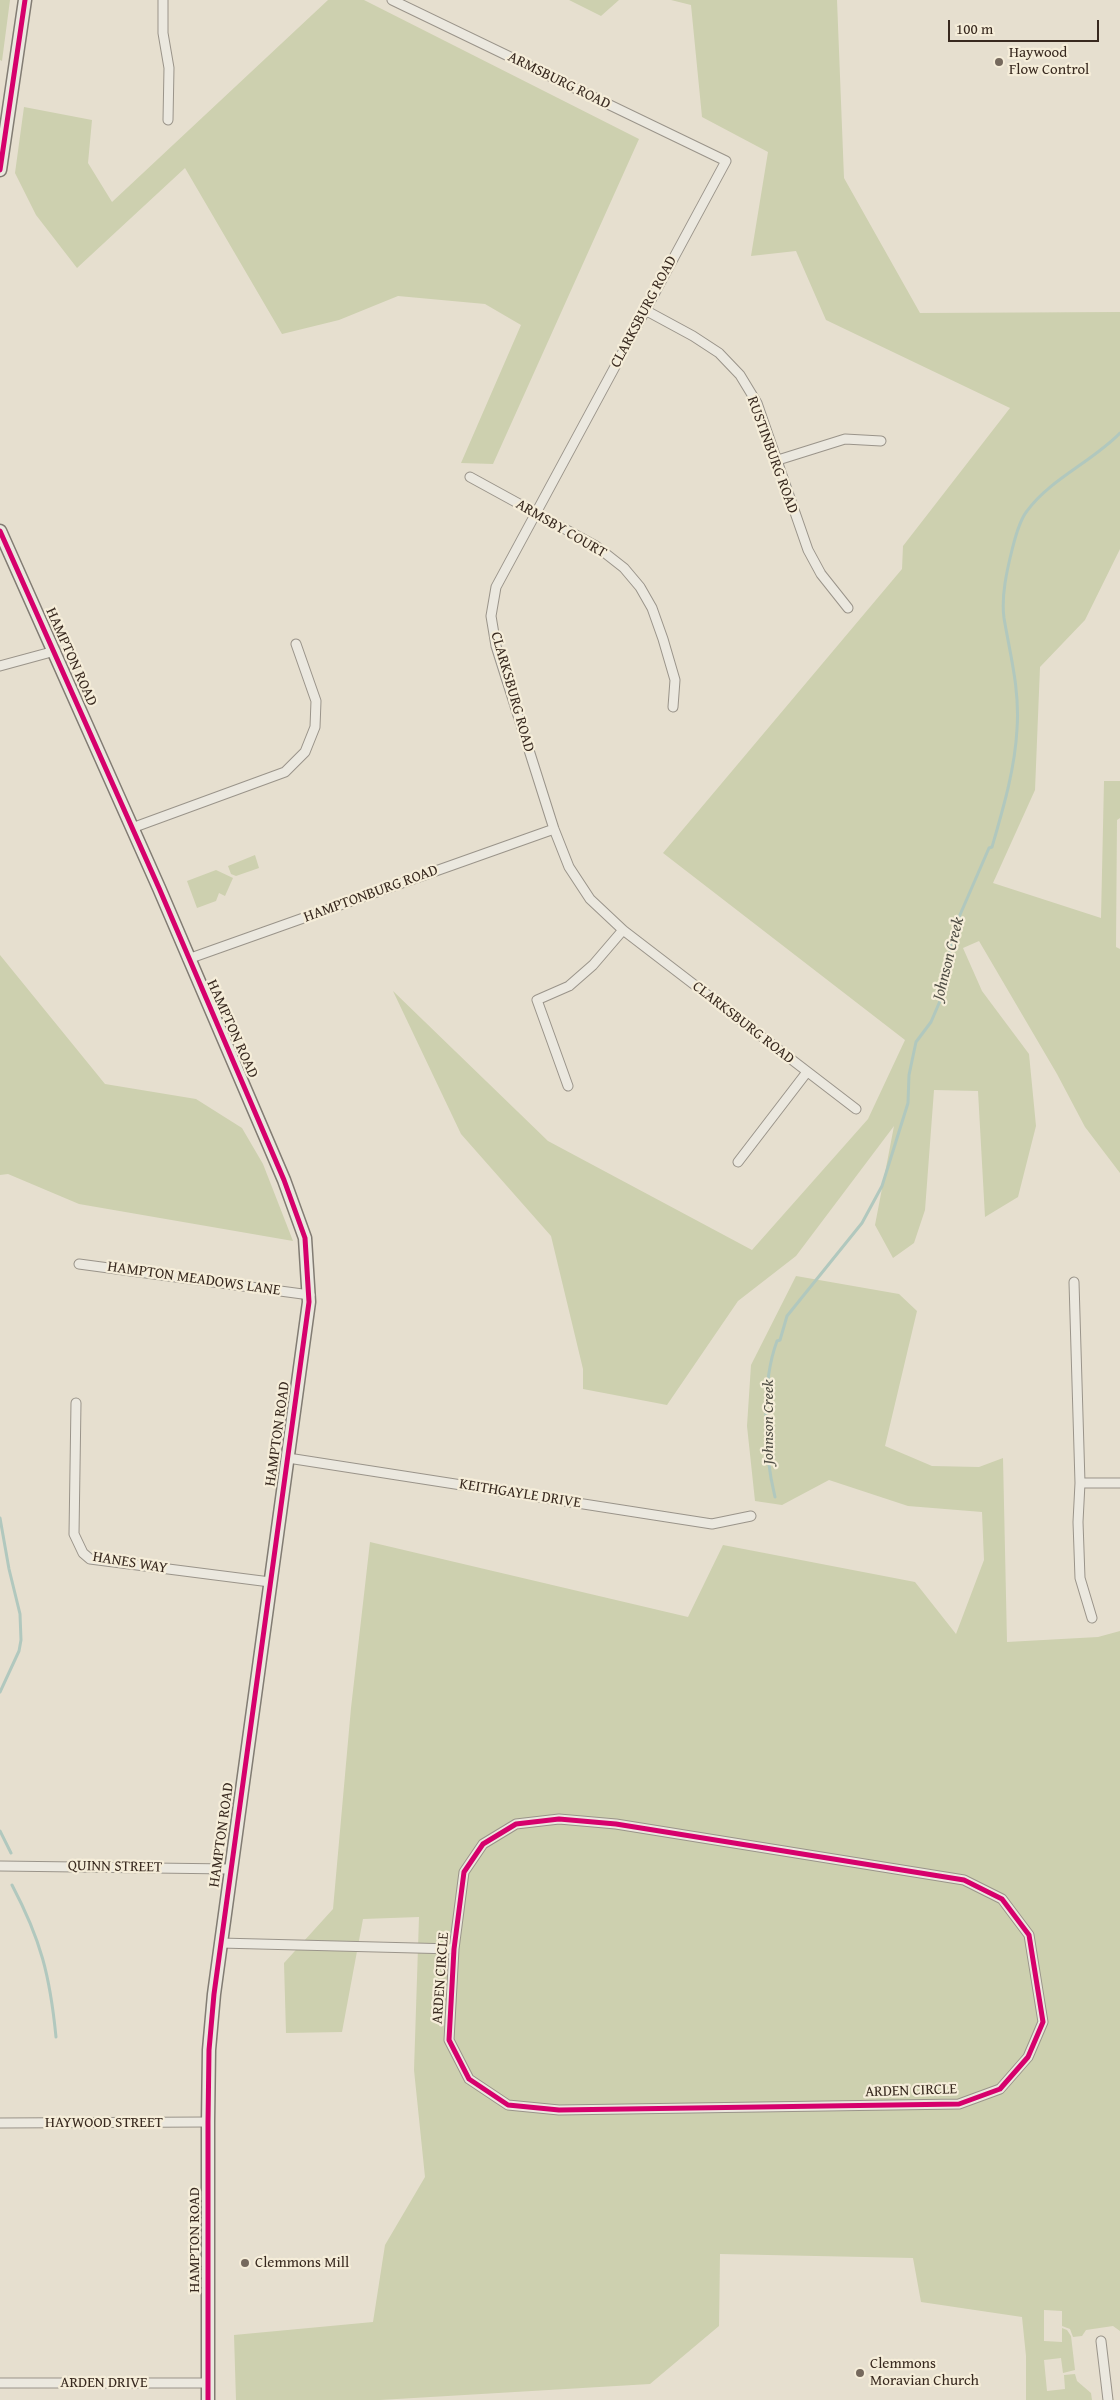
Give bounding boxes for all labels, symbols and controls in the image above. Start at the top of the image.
scale bar [950,10,1101,42]
text: 100 m [956,18,993,39]
place label: Haywood Flow Control [1009,44,1089,79]
street label: ARMSBURG ROAD [505,48,613,114]
marker: Haywood Flow Control [993,56,1005,68]
street label: CLARKSBURG ROAD [607,253,681,371]
street label: RUSTINBURG ROAD [742,394,802,516]
street label: ARMSBY COURT [512,496,610,562]
street label: HAMPTON ROAD [41,605,101,709]
street label: CLARKSBURG ROAD [486,630,538,754]
street label: HAMPTONBURG ROAD [301,861,441,927]
water label: Johnson Creek [929,915,969,1003]
street label: HAMPTON ROAD [202,977,262,1081]
street label: CLARKSBURG ROAD [689,978,797,1068]
street label: HAMPTON MEADOWS LANE [106,1258,282,1300]
water label: Johnson Creek [759,1379,779,1465]
street label: HAMPTON ROAD [262,1380,294,1488]
street label: KEITHGAYLE DRIVE [458,1475,582,1513]
street label: HANES WAY [91,1548,169,1578]
street label: HAMPTON ROAD [206,1781,238,1889]
street label: QUINN STREET [68,1857,162,1877]
street label: ARDEN CIRCLE [429,1931,453,2025]
street label: ARDEN CIRCLE [865,2080,957,2102]
street label: HAYWOOD STREET [45,2114,163,2132]
street label: HAMPTON ROAD [186,2187,204,2293]
place label: Clemmons Mill [255,2254,349,2272]
marker: Clemmons Mill [239,2257,251,2269]
place label: Clemmons Moravian Church [870,2355,979,2390]
marker: Clemmons Moravian Church [854,2367,866,2379]
street label: ARDEN DRIVE [60,2374,148,2392]

